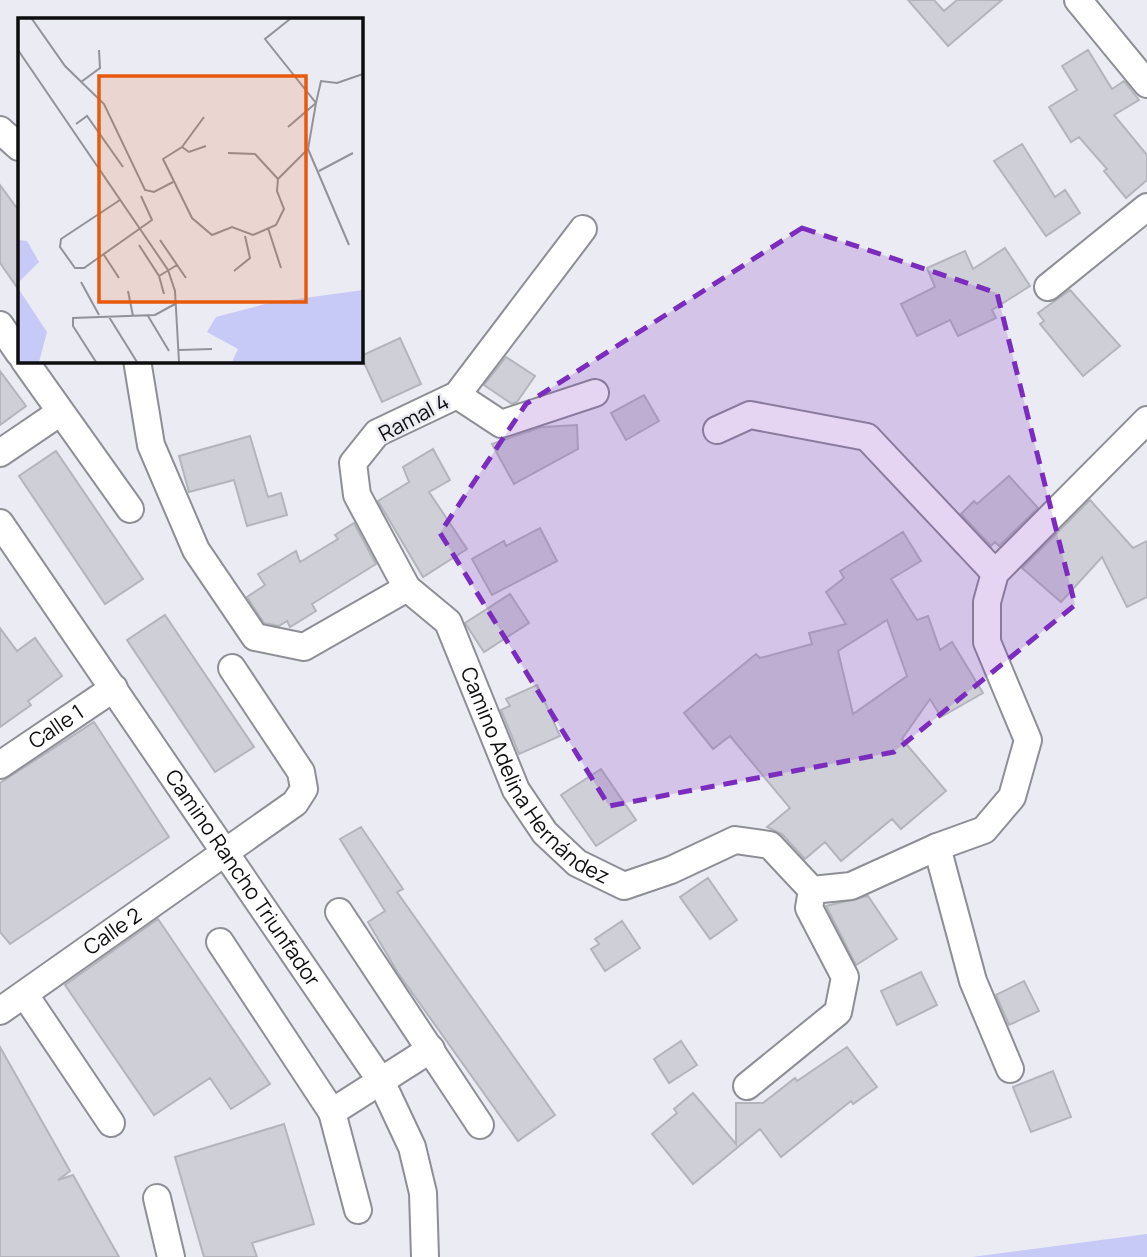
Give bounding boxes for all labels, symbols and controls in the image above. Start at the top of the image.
inset map [18,18,362,362]
street label: Ramal 4 [373,387,454,447]
street label: Camino Adelina Hernández [455,663,614,890]
street label: Calle 1 [23,697,89,755]
street label: Camino Rancho Triunfador [159,764,327,992]
street label: Calle 2 [78,900,147,961]

